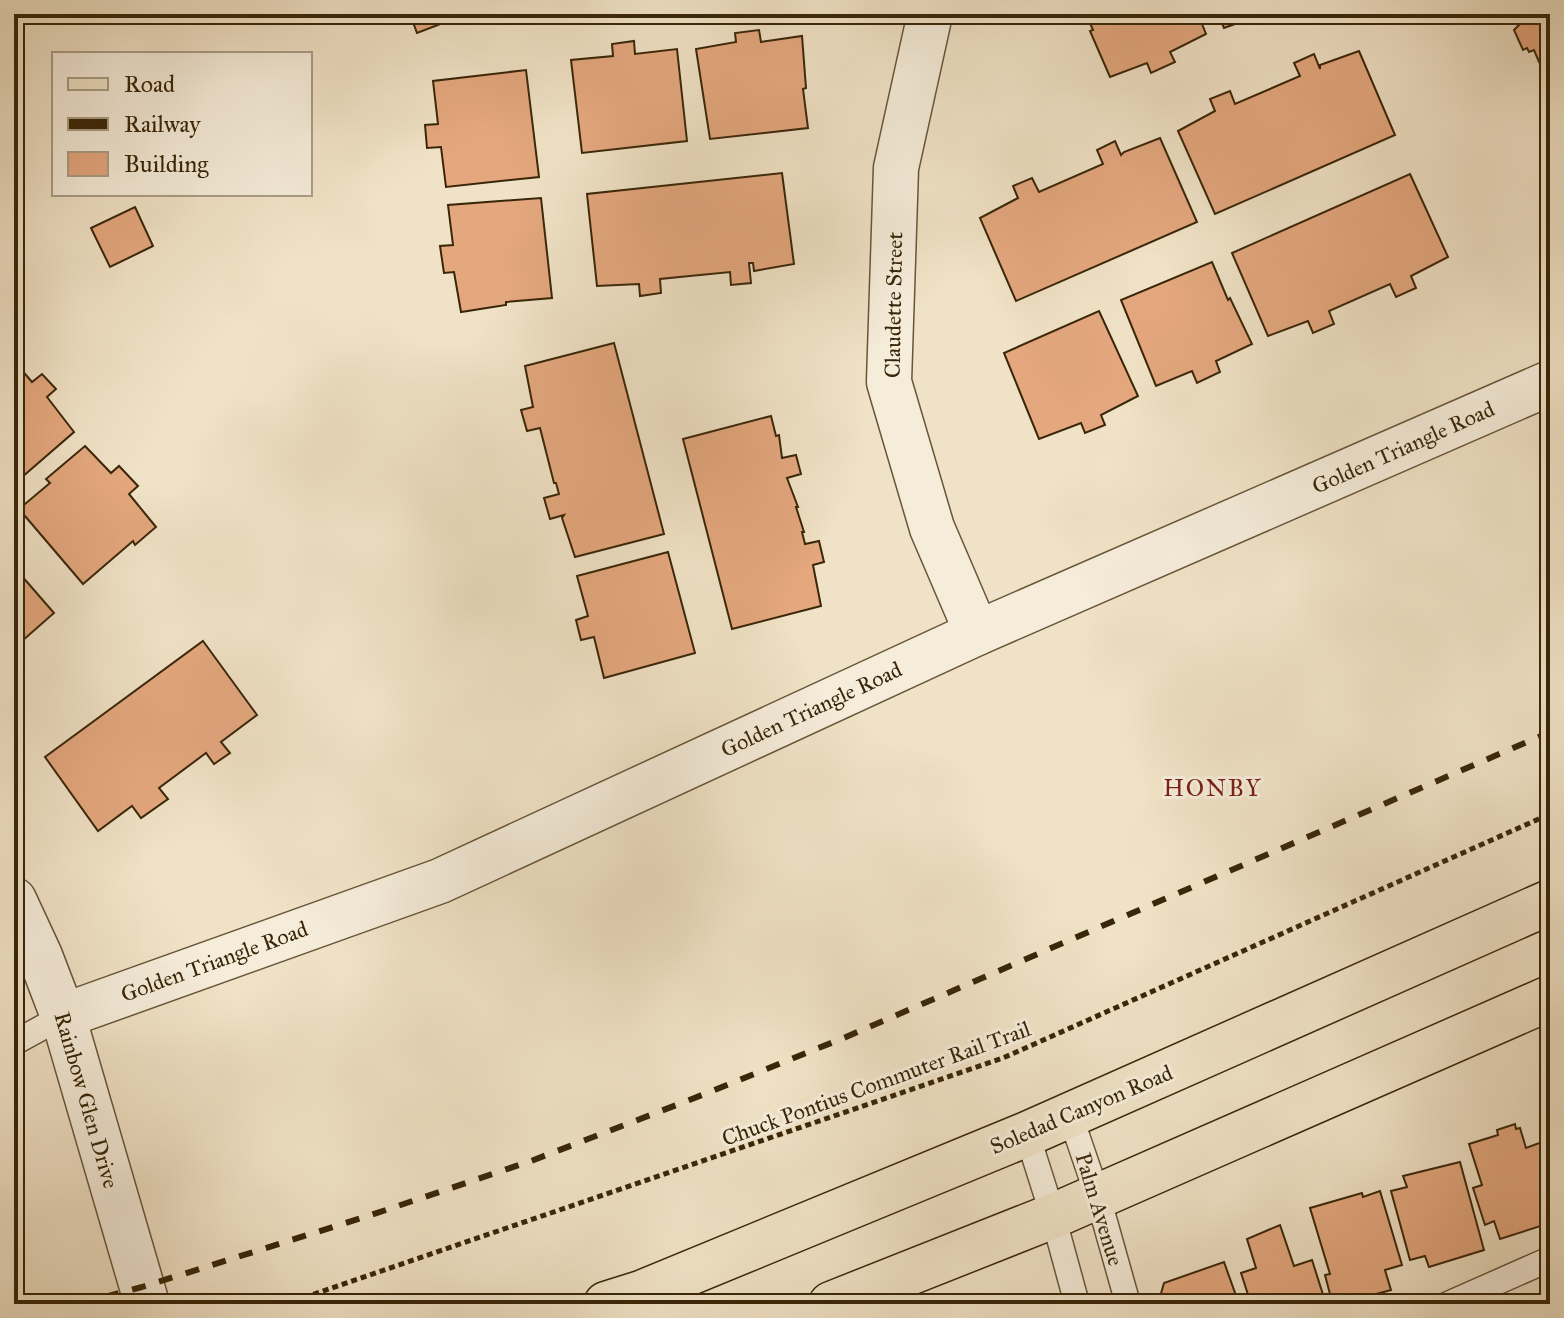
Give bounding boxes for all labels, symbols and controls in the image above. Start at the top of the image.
legend [52,52,312,196]
text: Road [124,69,175,99]
text: Railway [124,109,201,139]
text: Building [124,149,209,179]
street label: Claudette Street [879,231,908,378]
street label: Golden Triangle Road [1308,395,1499,500]
street label: Golden Triangle Road [716,656,906,763]
district label: HONBY [1163,773,1263,803]
street label: Golden Triangle Road [117,915,311,1008]
street label: Rainbow Glen Drive [48,1009,125,1191]
street label: Chuck Pontius Commuter Rail Trail [718,1015,1034,1152]
street label: Soledad Canyon Road [986,1059,1177,1160]
street label: Palm Avenue [1070,1149,1129,1269]

